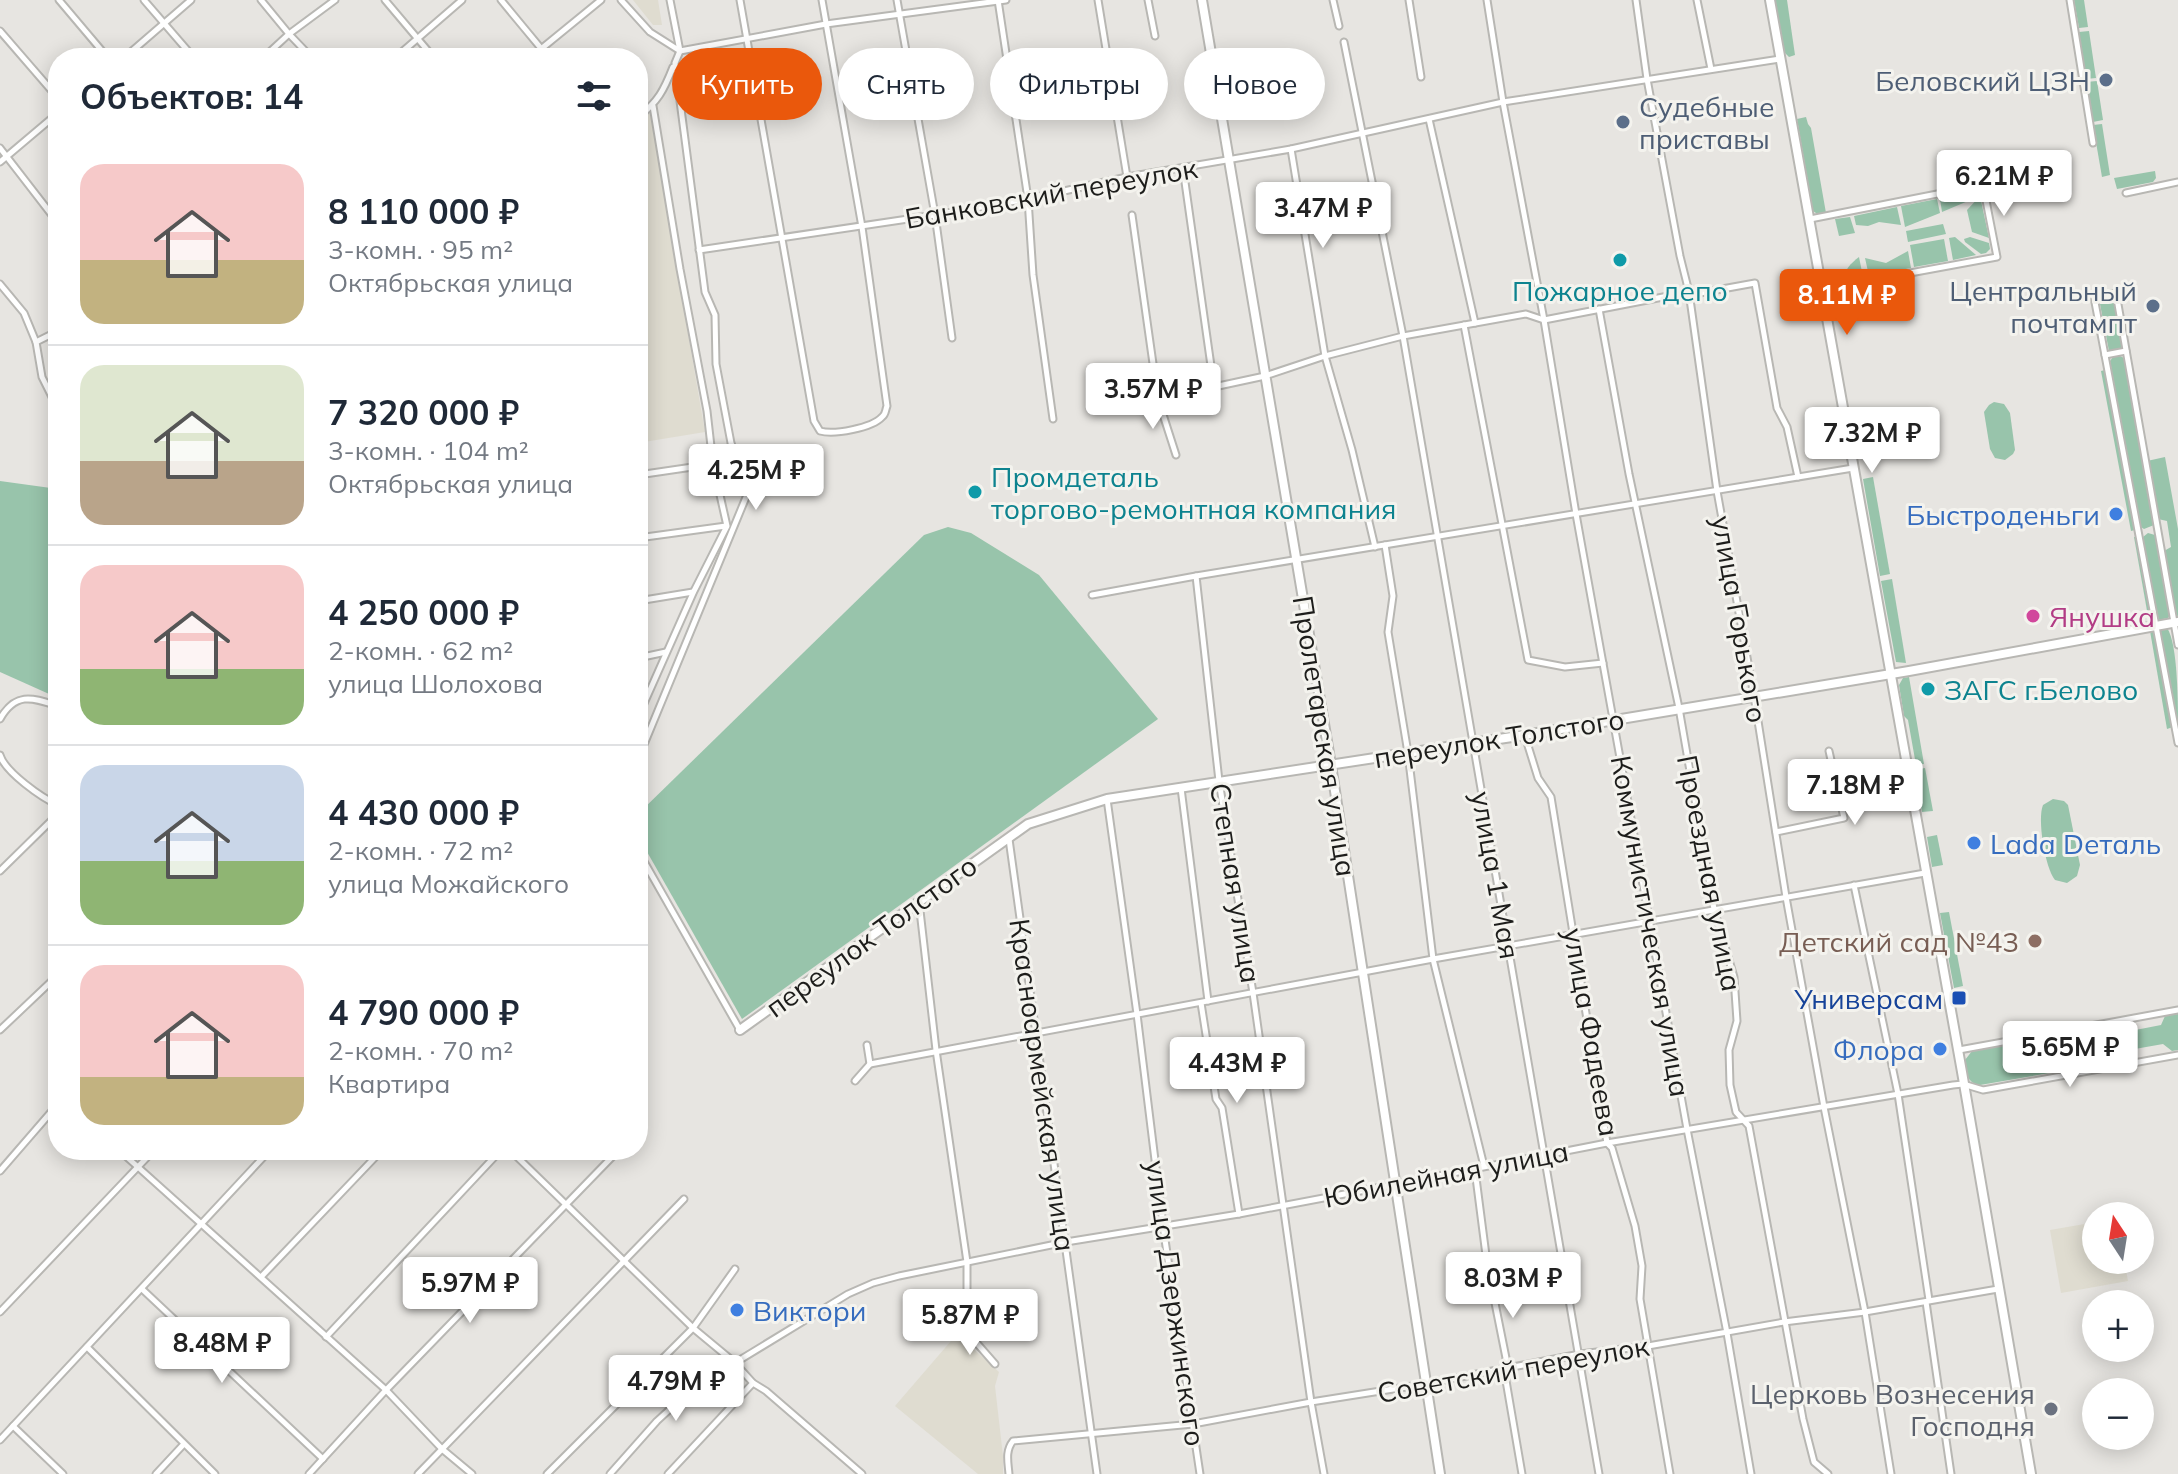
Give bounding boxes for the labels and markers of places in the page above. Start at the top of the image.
place label: Беловский ЦЗН [1875,63,2090,98]
marker: Беловский ЦЗН [2097,71,2115,89]
place label: Судебные приставы [1639,89,1774,156]
marker: Судебные приставы [1614,113,1632,131]
pin: 6.21M ₽ [1930,150,2078,218]
pin: 3.47M ₽ [1249,182,1397,250]
marker: Пожарное депо [1611,251,1629,269]
pin: 8.11M ₽ [1773,269,1921,337]
place label: Пожарное депо [1512,273,1728,308]
place label: Центральный почтампт [1949,273,2137,340]
marker: Центральный почтампт [2144,297,2162,315]
pin: 3.57M ₽ [1079,363,1227,431]
pin: 7.32M ₽ [1798,407,1946,475]
pin: 4.25M ₽ [682,444,830,512]
place label: Промдеталь торгово-ремонтная компания [991,459,1396,526]
marker: Промдеталь торгово-ремонтная компания [966,483,984,501]
place label: Быстроденьги [1906,497,2100,532]
marker: Быстроденьги [2107,505,2125,523]
place label: Янушка [2049,599,2155,634]
marker: Янушка [2024,607,2042,625]
place label: ЗАГС г.Белово [1944,672,2138,707]
marker: ЗАГС г.Белово [1919,680,1937,698]
pin: 7.18M ₽ [1781,759,1929,827]
place label: Lada Dеталь [1990,826,2161,861]
marker: Lada Dеталь [1965,834,1983,852]
place label: Детский сад №43 [1779,924,2019,959]
marker: Детский сад №43 [2026,932,2044,950]
place label: Универсам [1793,981,1943,1016]
marker: Универсам [1950,989,1968,1007]
pin: 5.65M ₽ [1996,1021,2144,1089]
place label: Флора [1833,1032,1924,1067]
pin: 4.43M ₽ [1163,1037,1311,1105]
marker: Флора [1931,1040,1949,1058]
pin: 8.03M ₽ [1439,1252,1587,1320]
pin: 5.97M ₽ [396,1257,544,1325]
pin: 5.87M ₽ [896,1289,1044,1357]
place label: Виктори [753,1293,866,1328]
marker: Виктори [728,1301,746,1319]
pin: 8.48M ₽ [148,1317,296,1385]
pin: 4.79M ₽ [602,1355,750,1423]
place label: Церковь Вознесения Господня [1750,1376,2035,1443]
marker: Церковь Вознесения Господня [2042,1400,2060,1418]

